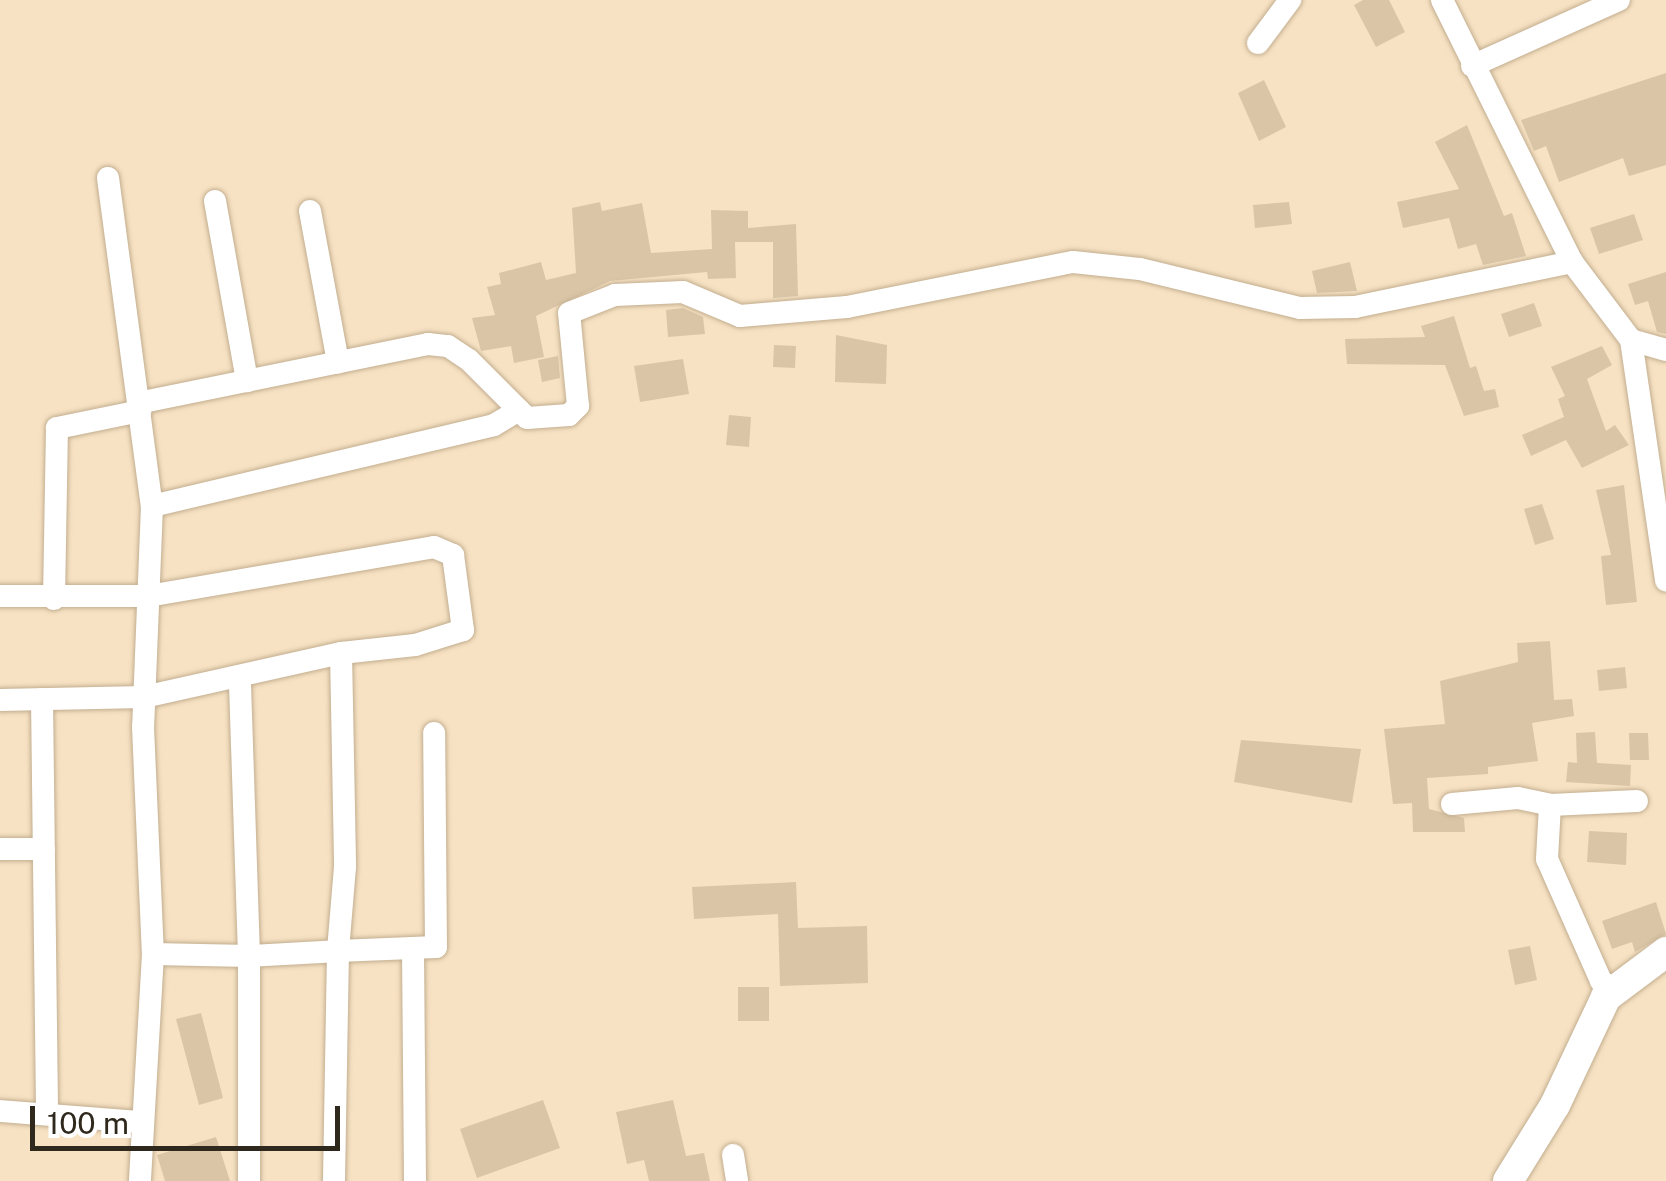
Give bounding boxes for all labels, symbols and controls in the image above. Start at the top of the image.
scale bar [35,1086,345,1148]
text: 100 m [47,1105,129,1141]

